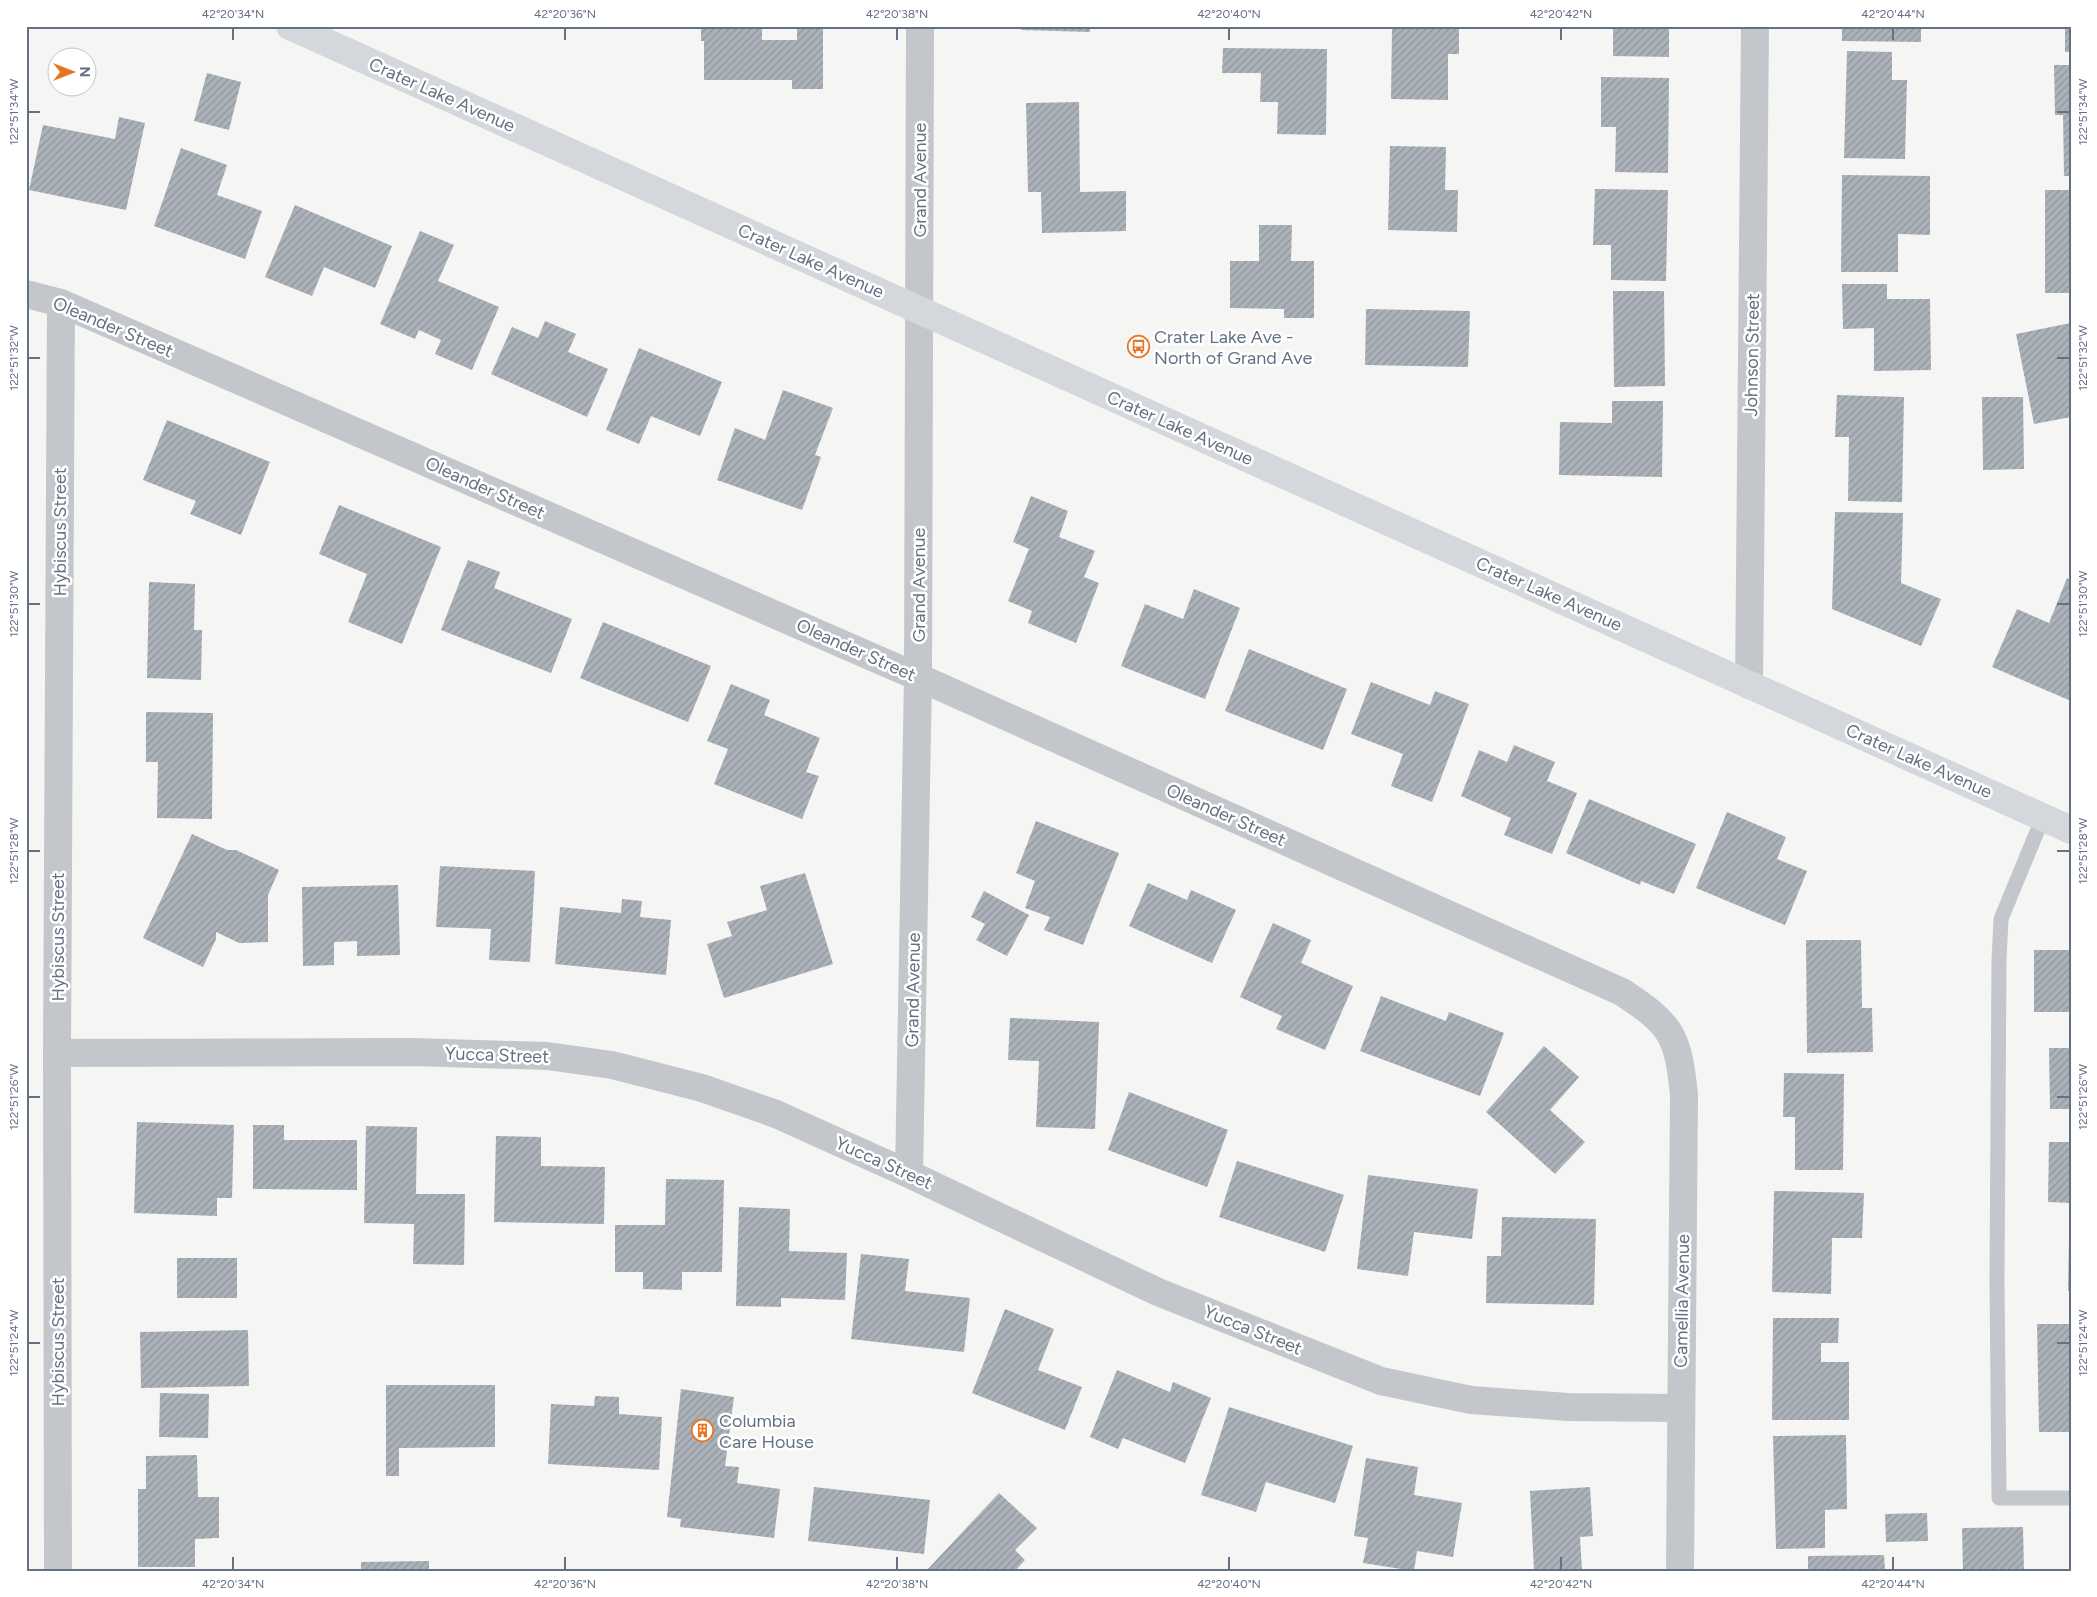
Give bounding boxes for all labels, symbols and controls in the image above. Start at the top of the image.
text: 42°20'34"N [202,7,264,21]
text: 42°20'36"N [534,7,596,21]
text: 42°20'38"N [866,7,928,21]
text: 42°20'40"N [1197,7,1261,21]
text: 42°20'42"N [1530,7,1592,21]
text: 42°20'44"N [1861,7,1925,21]
north arrow [48,48,98,98]
street label: Crater Lake Avenue [366,53,519,137]
text: N [76,67,93,77]
text: 122°51'34"W [7,78,21,145]
text: 122°51'34"W [2076,78,2090,145]
street label: Grand Avenue [909,122,931,237]
street label: Crater Lake Avenue [735,219,888,303]
street label: Oleander Street [50,292,177,362]
street label: Johnson Street [1740,293,1764,417]
text: 122°51'32"W [7,325,21,391]
text: 122°51'32"W [2076,325,2090,391]
place label: Crater Lake Ave - North of Grand Ave [1154,326,1312,369]
bus stop icon: Crater Lake Ave - North of Grand Ave [1126,335,1150,359]
street label: Crater Lake Avenue [1104,386,1257,470]
street label: Oleander Street [422,452,548,524]
street label: Hybiscus Street [49,467,71,597]
street label: Grand Avenue [908,527,930,642]
street label: Crater Lake Avenue [1473,552,1626,636]
text: 122°51'30"W [7,570,21,637]
text: 122°51'30"W [2076,570,2090,637]
street label: Oleander Street [793,614,919,686]
street label: Crater Lake Avenue [1843,719,1996,803]
street label: Oleander Street [1163,779,1289,851]
text: 122°51'28"W [7,817,21,884]
text: 122°51'28"W [2076,817,2090,884]
street label: Hybiscus Street [47,872,69,1002]
street label: Grand Avenue [901,932,925,1048]
street label: Yucca Street [445,1042,549,1068]
text: 122°51'26"W [7,1064,21,1130]
text: 122°51'26"W [2076,1064,2090,1130]
street label: Yucca Street [832,1132,936,1194]
street label: Camellia Avenue [1670,1234,1694,1368]
street label: Hybiscus Street [47,1277,69,1407]
street label: Yucca Street [1201,1300,1305,1360]
text: 122°51'24"W [7,1309,21,1376]
text: 122°51'24"W [2076,1309,2090,1376]
place label: Columbia Care House [719,1410,814,1453]
building icon: Columbia Care House [691,1419,715,1443]
text: 42°20'34"N [202,1577,264,1591]
text: 42°20'36"N [534,1577,596,1591]
text: 42°20'38"N [866,1577,928,1591]
text: 42°20'40"N [1197,1577,1261,1591]
text: 42°20'42"N [1530,1577,1592,1591]
text: 42°20'44"N [1861,1577,1925,1591]

